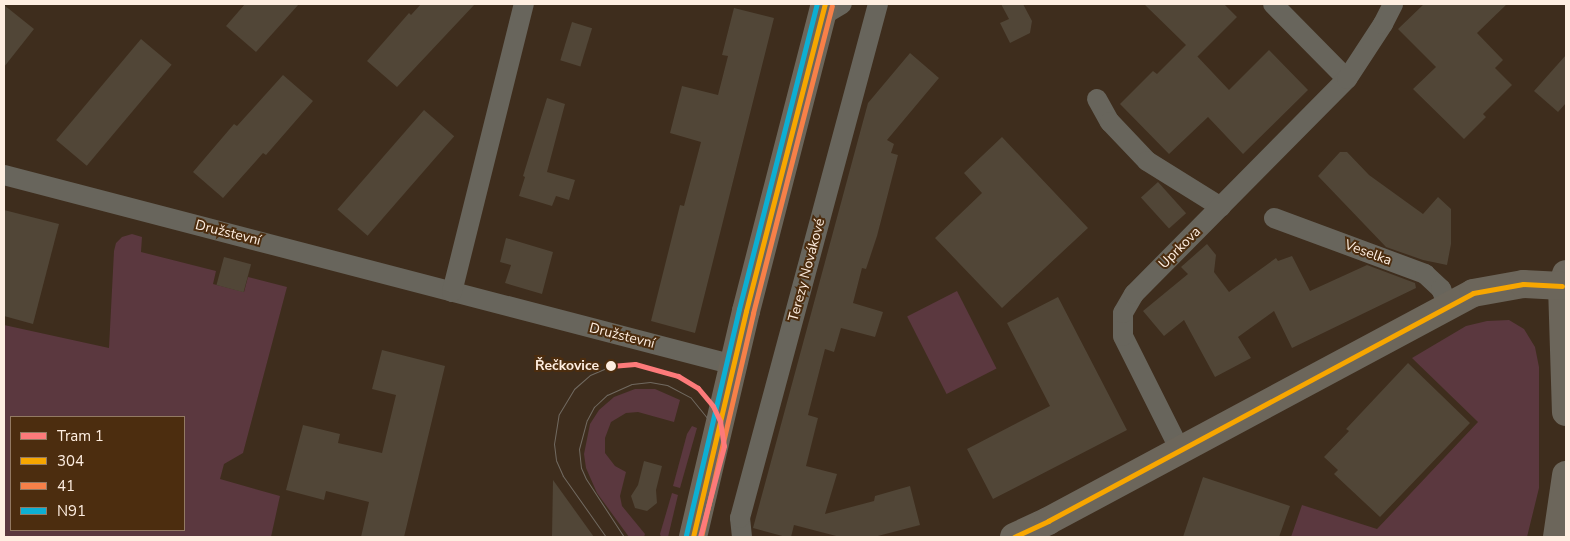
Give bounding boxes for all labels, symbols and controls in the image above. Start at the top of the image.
street label: Družstevní [193,217,263,249]
street label: Terezy Novákové [785,217,829,323]
street label: Uprkova [1156,224,1204,272]
street label: Veselka [1342,237,1394,269]
street label: Družstevní [587,320,657,352]
place label: Řečkovice [535,358,599,374]
marker: Řečkovice [603,358,619,374]
legend [10,416,185,531]
text: Tram 1 [57,426,104,446]
text: 304 [57,451,84,471]
text: 41 [57,476,75,496]
text: N91 [57,501,86,521]

